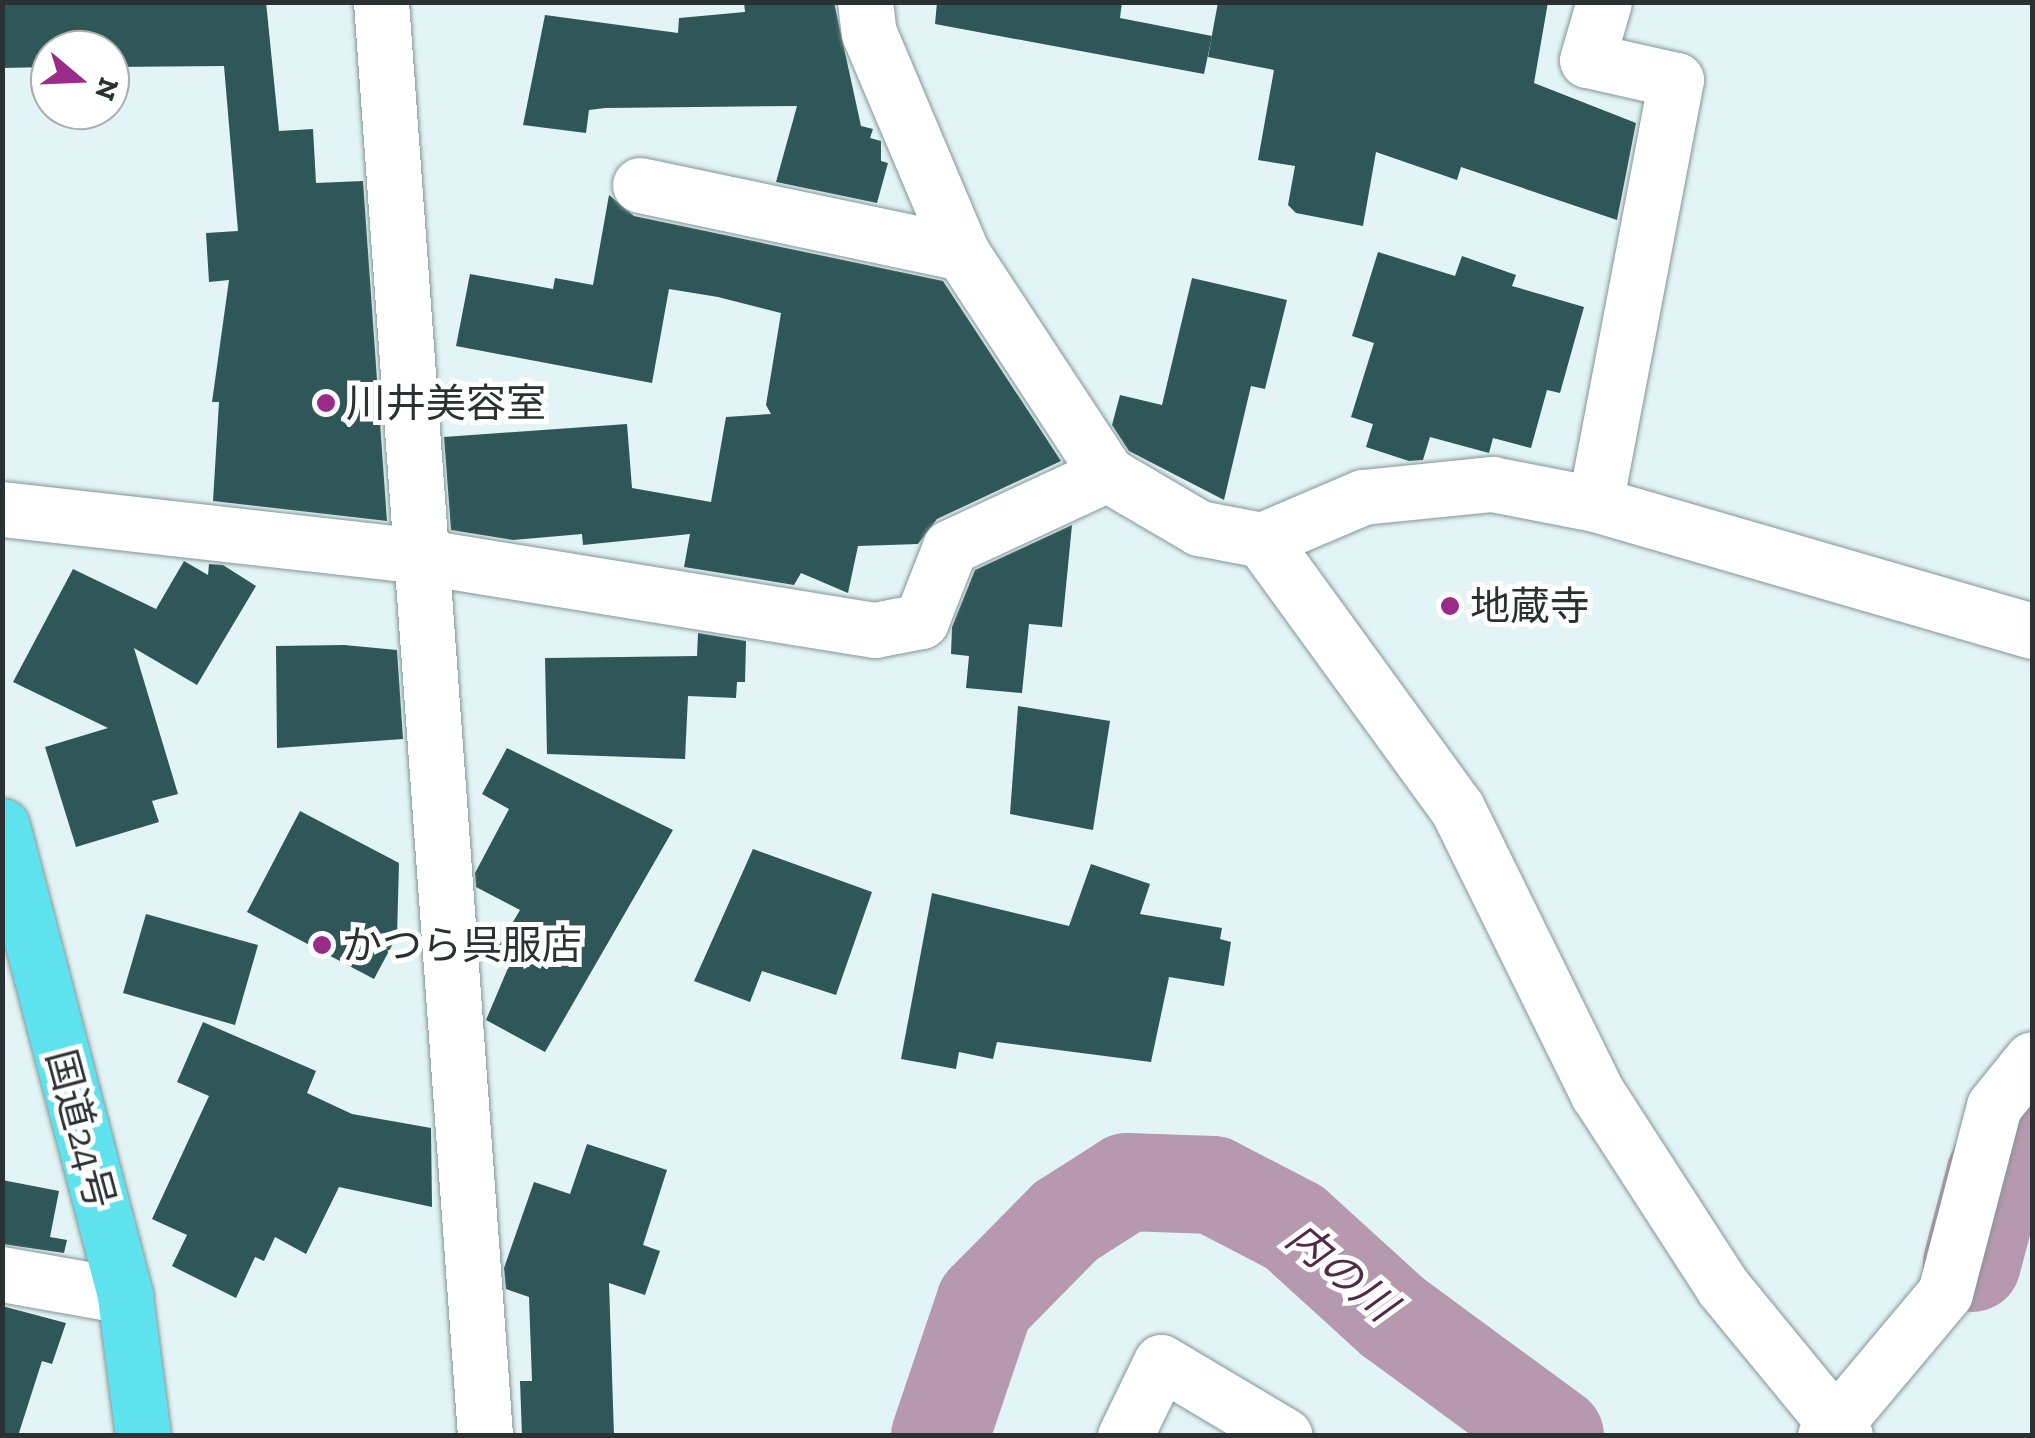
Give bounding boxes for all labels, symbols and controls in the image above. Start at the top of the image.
north arrow [30,30,130,130]
text: N [88,74,126,105]
place label: 川井美容室 [346,379,546,427]
marker: 川井美容室 [315,392,337,414]
place label: 地蔵寺 [1470,582,1590,630]
marker: 地蔵寺 [1439,595,1461,617]
place label: かつら呉服店 [342,921,582,969]
marker: かつら呉服店 [311,934,333,956]
street label: 国道24号 [37,1044,125,1214]
water label: 内の川 [1277,1212,1405,1332]

